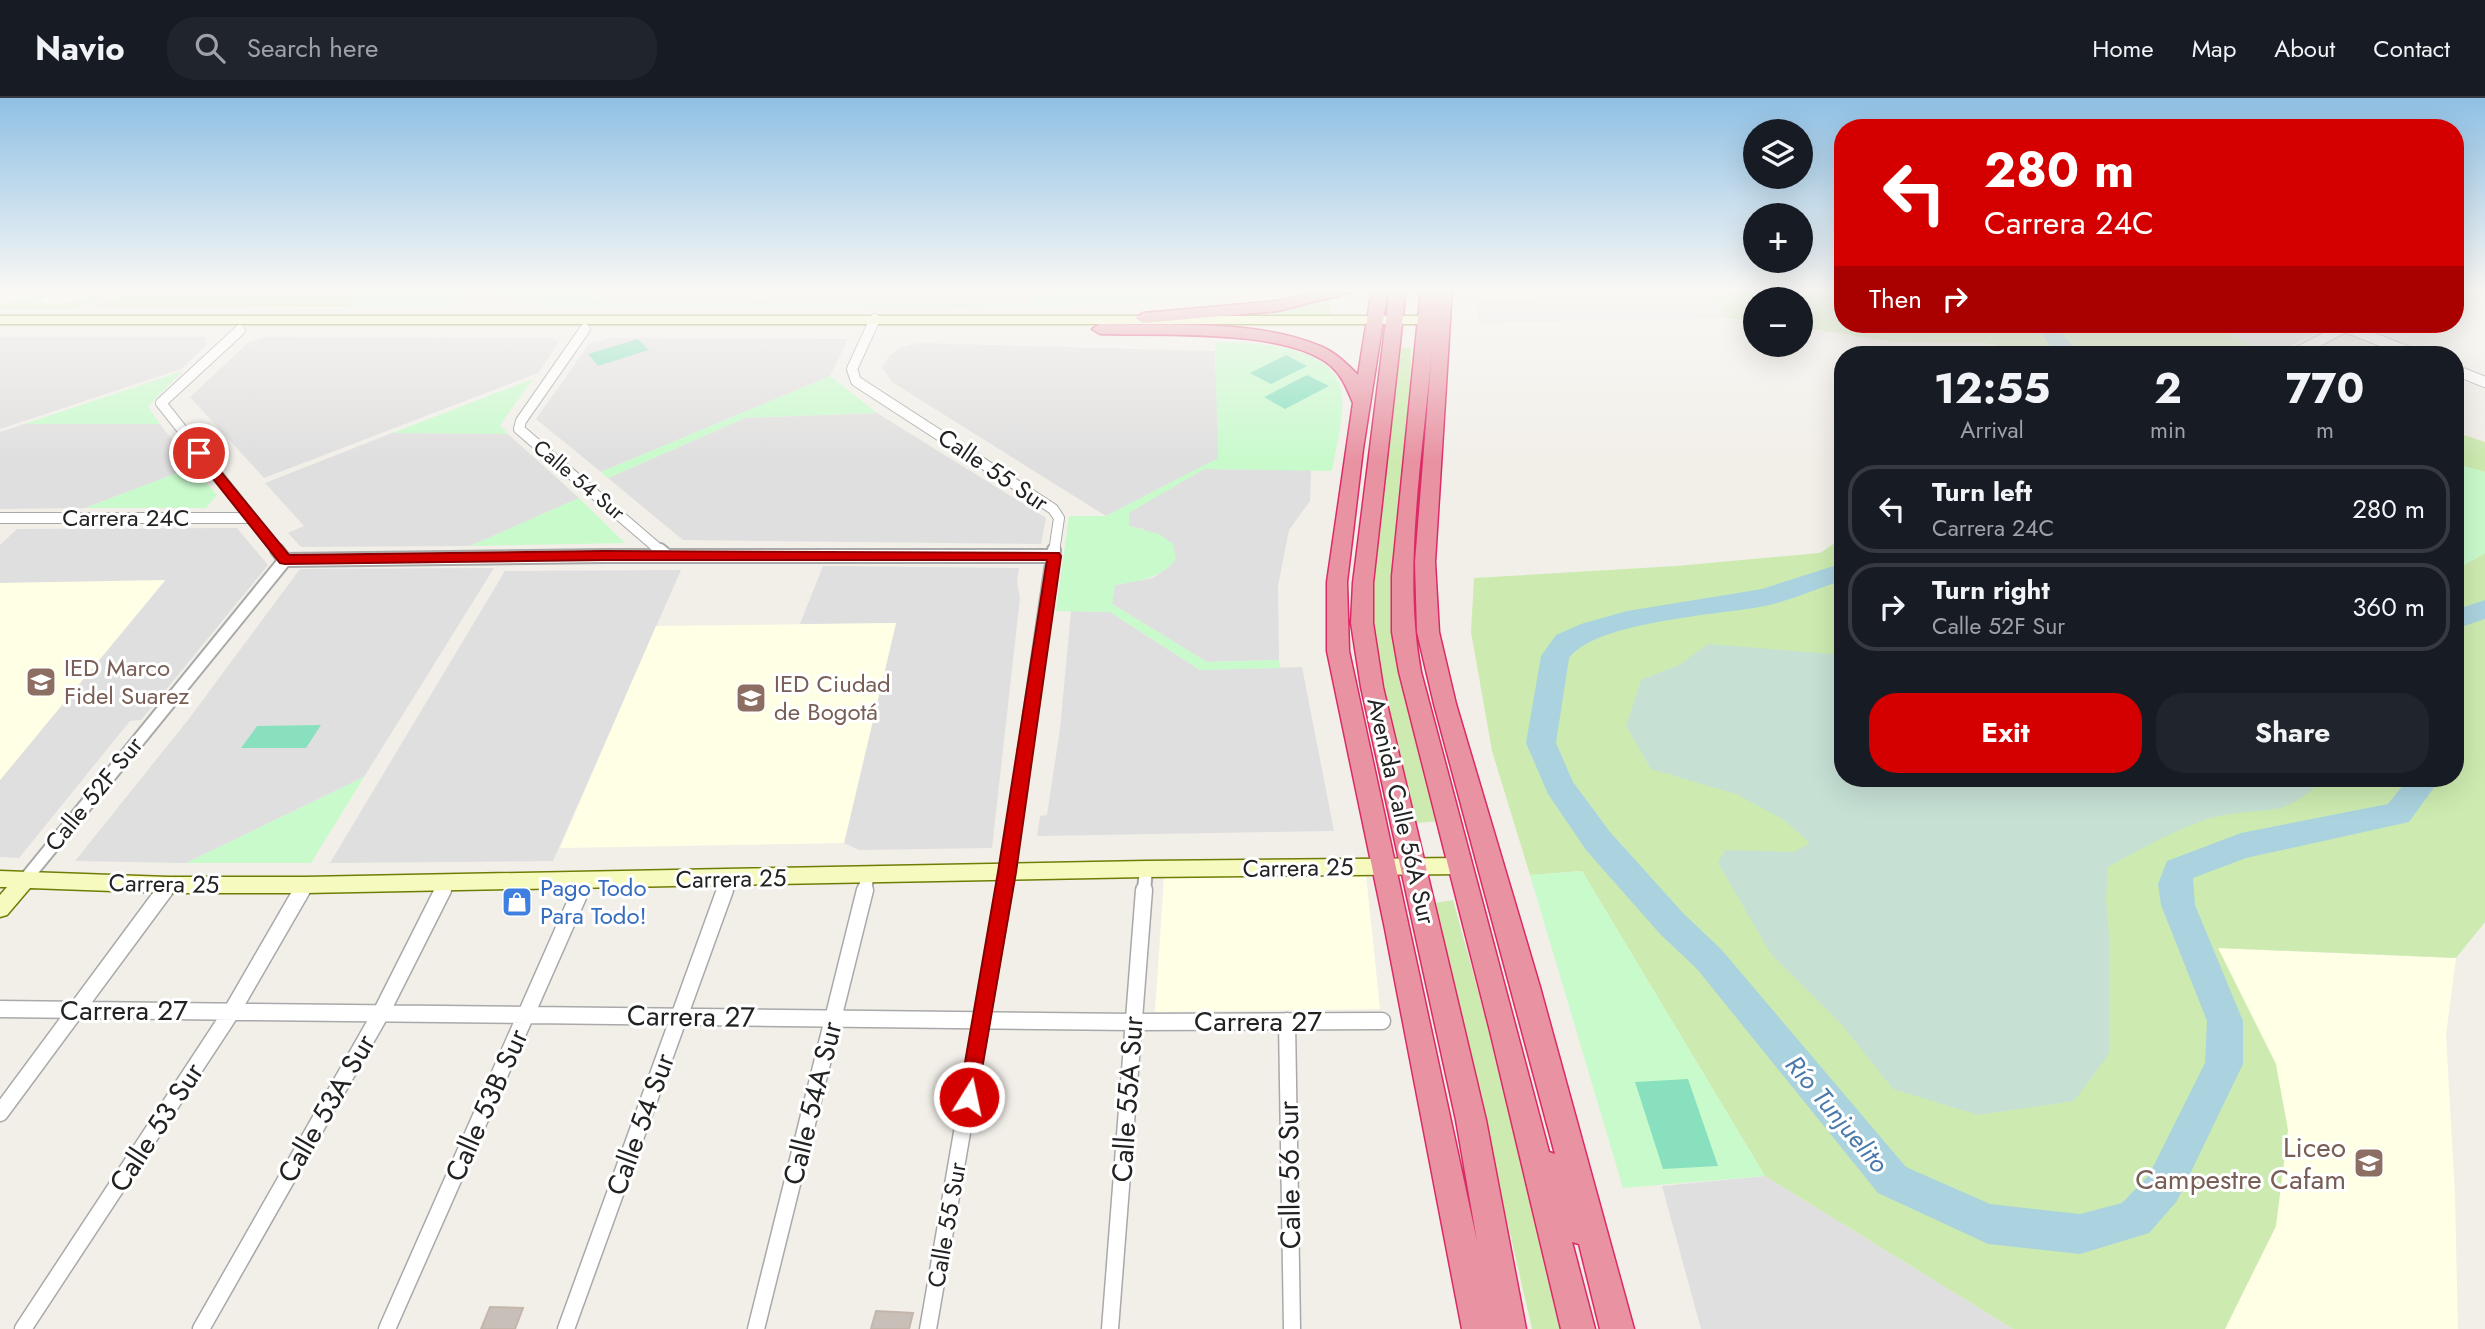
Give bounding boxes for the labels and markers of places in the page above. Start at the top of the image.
pin [169,423,229,483]
place label: IED Marco Fidel Suarez [64,650,189,713]
school or university icon: IED Marco Fidel Suarez [24,665,58,699]
place label: IED Ciudad de Bogotá [774,666,891,729]
school or university icon: IED Ciudad de Bogotá [734,681,768,715]
place label: Pago Todo Para Todo! [540,870,647,933]
shop icon: Pago Todo Para Todo! [500,885,534,919]
place label: Liceo Campestre Cafam [2135,1127,2346,1200]
school or university icon: Liceo Campestre Cafam [2352,1146,2386,1180]

